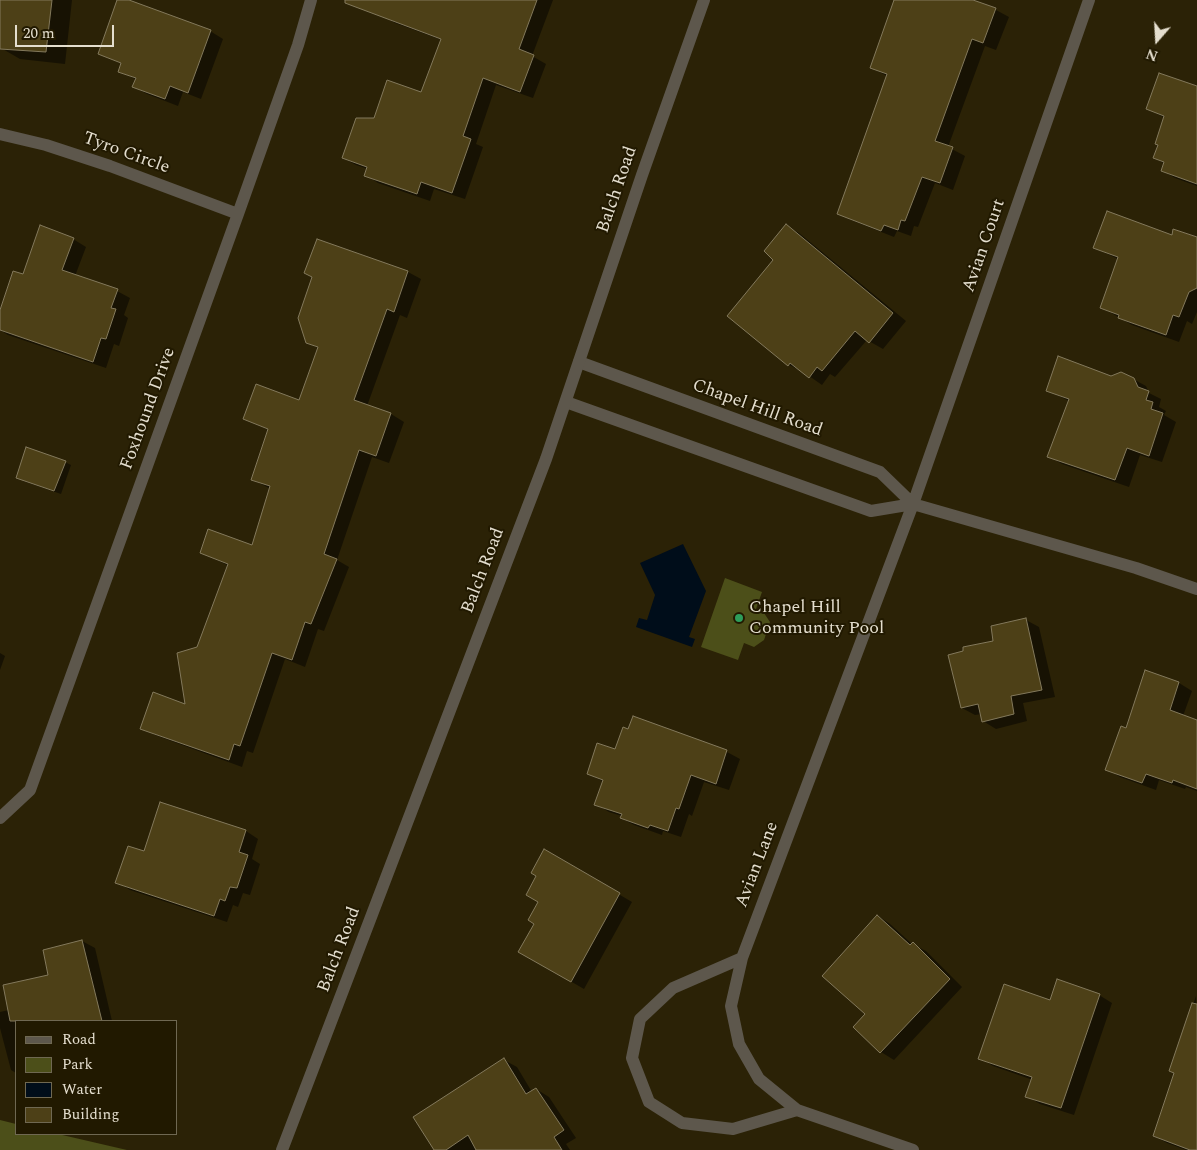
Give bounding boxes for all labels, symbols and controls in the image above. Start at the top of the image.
scale bar [18,15,116,47]
north arrow [1132,15,1182,65]
text: 20 m [23,22,55,45]
text: N [1143,43,1161,66]
street label: Tyro Circle [80,128,172,180]
street label: Balch Road [593,144,643,236]
street label: Avian Court [959,197,1011,295]
street label: Foxhound Drive [117,345,181,473]
street label: Chapel Hill Road [689,375,825,443]
street label: Balch Road [458,525,510,617]
place label: Chapel Hill Community Pool [749,597,884,640]
marker: Chapel Hill Community Pool [733,612,745,624]
street label: Avian Lane [732,819,784,911]
street label: Balch Road [314,904,366,996]
legend [15,1020,178,1135]
text: Road [62,1028,96,1051]
text: Park [62,1053,93,1076]
text: Water [62,1078,102,1101]
text: Building [62,1103,119,1126]

